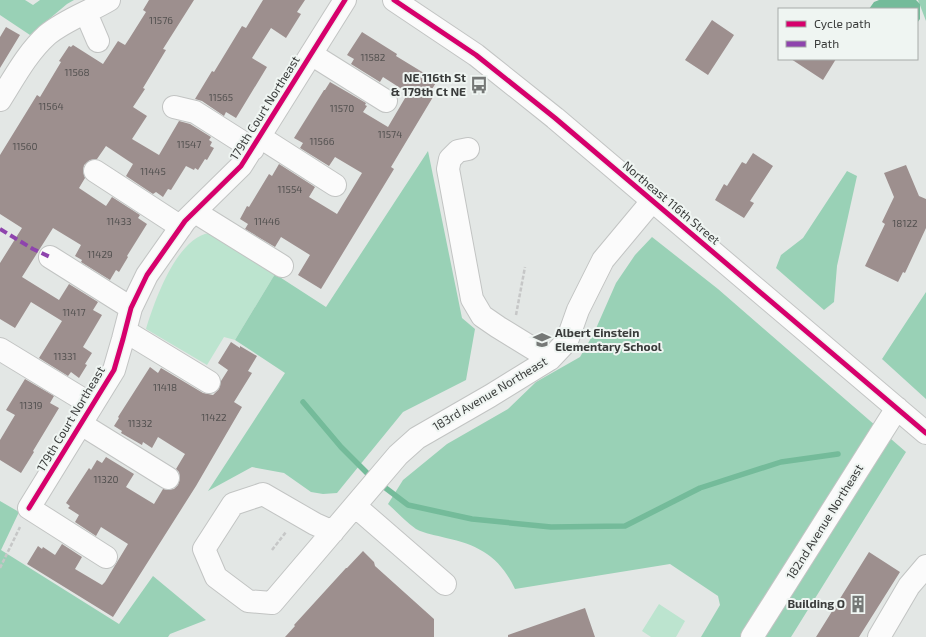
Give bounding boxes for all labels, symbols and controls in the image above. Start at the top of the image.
legend [778,8,918,60]
house number: 11576 [149,14,173,26]
text: Cycle path [814,16,871,30]
text: Path [814,36,839,50]
house number: 11582 [360,51,386,63]
street label: 179th Court Northeast [226,53,302,162]
house number: 11568 [64,66,90,78]
place label: NE 116th St & 179th Ct NE [391,70,466,98]
bus stop icon: NE 116th St & 179th Ct NE [469,75,489,95]
house number: 11565 [209,91,233,103]
house number: 11564 [38,100,64,112]
house number: 11570 [330,102,354,114]
house number: 11574 [378,128,402,140]
house number: 11566 [310,135,335,147]
house number: 11547 [177,138,201,150]
house number: 11560 [12,140,38,152]
street label: Northeast 116th Street [620,158,723,247]
house number: 11445 [140,165,166,177]
house number: 11554 [278,183,302,195]
house number: 11433 [106,215,132,227]
house number: 11446 [254,215,280,227]
house number: 18122 [892,217,918,229]
house number: 11429 [87,248,113,260]
house number: 11417 [62,306,86,318]
place label: Albert Einstein Elementary School [555,325,662,354]
school or university icon: Albert Einstein Elementary School [532,330,552,350]
house number: 11331 [53,350,77,362]
street label: 183rd Avenue Northeast [430,353,550,433]
street label: 179th Court Northeast [33,363,107,473]
house number: 11418 [153,381,177,393]
house number: 11319 [19,399,43,411]
house number: 11422 [201,411,227,423]
house number: 11332 [128,417,153,429]
street label: 182nd Avenue Northeast [783,461,866,582]
house number: 11320 [93,473,119,485]
building icon: Building O [848,594,868,614]
place label: Building O [787,596,845,610]

